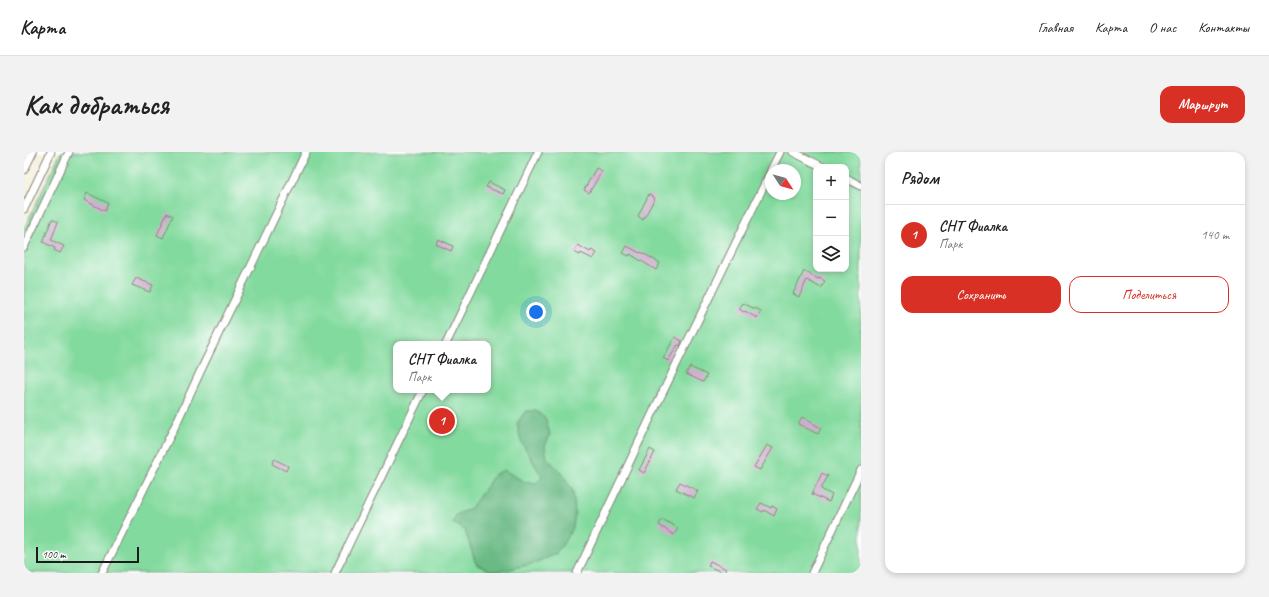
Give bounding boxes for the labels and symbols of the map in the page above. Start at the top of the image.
north arrow [765,164,801,200]
your location [526,302,546,322]
pin: 1 [429,406,455,436]
scale bar [36,545,139,564]

